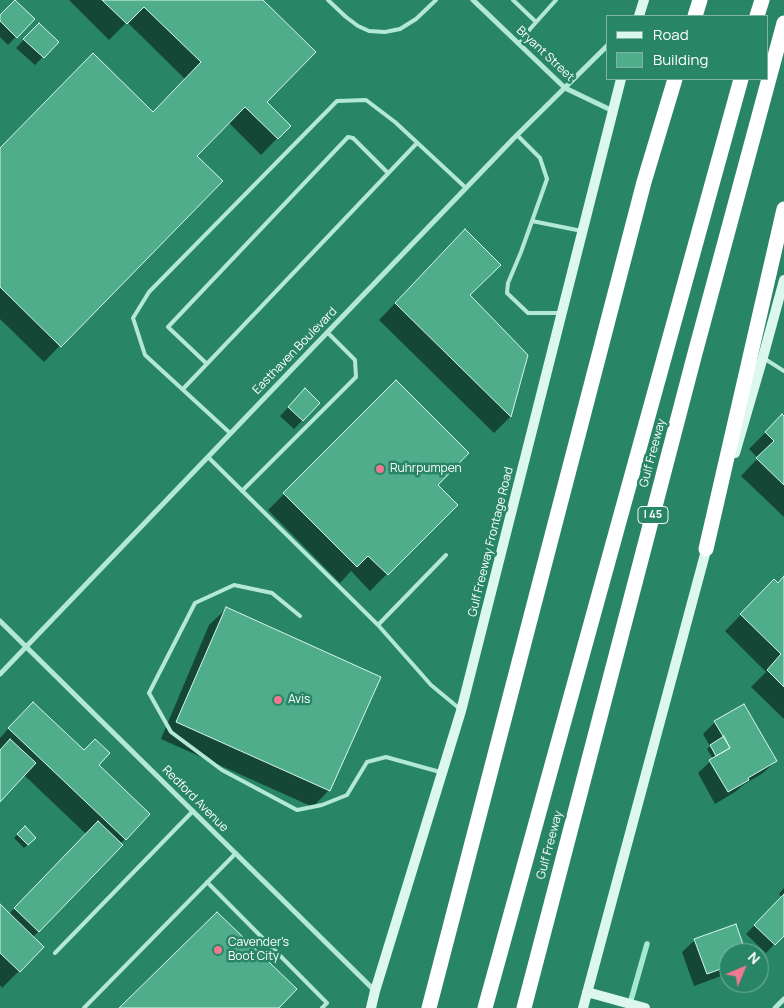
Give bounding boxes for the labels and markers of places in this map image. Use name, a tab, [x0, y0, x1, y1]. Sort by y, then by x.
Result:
place label: Ruhrpumpen	[390, 462, 462, 476]
marker: Ruhrpumpen	[374, 463, 386, 475]
place label: Avis	[288, 693, 310, 707]
marker: Avis	[272, 694, 284, 706]
place label: Cavender's Boot City	[228, 936, 289, 964]
marker: Cavender's Boot City	[212, 944, 224, 956]

